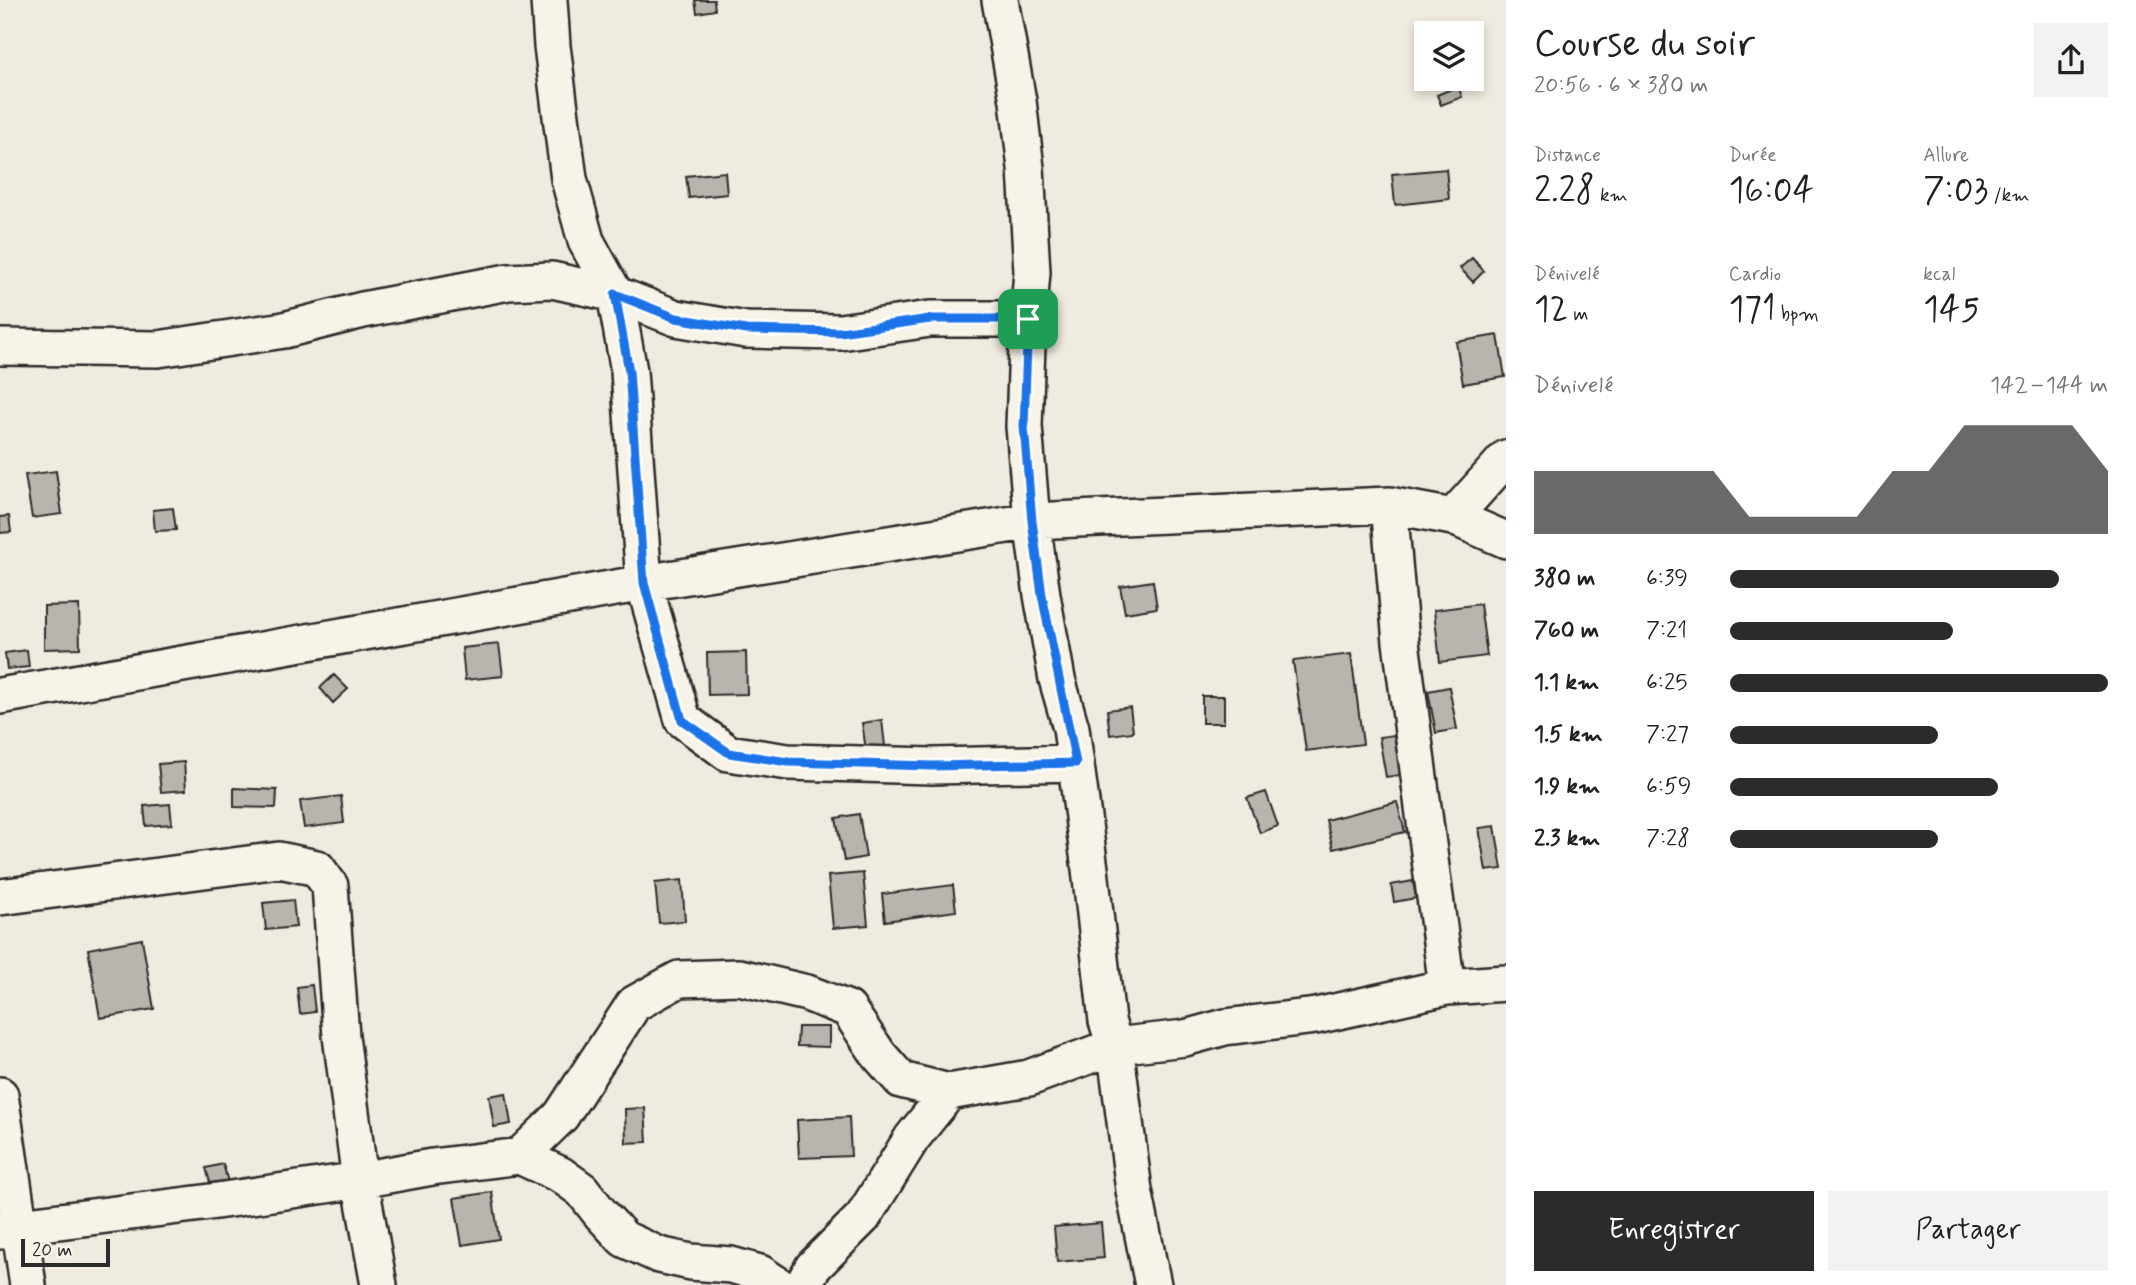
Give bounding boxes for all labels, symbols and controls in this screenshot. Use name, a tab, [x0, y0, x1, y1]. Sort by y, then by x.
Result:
text: Course du soir	[1534, 20, 1755, 69]
map controls	[1414, 21, 1484, 91]
button: layers	[1414, 21, 1484, 91]
button: share	[2034, 23, 2108, 97]
text: 20:56 · 6 × 380 m	[1534, 71, 1708, 101]
text: Distance	[1534, 143, 1601, 168]
text: Durée	[1729, 143, 1777, 168]
text: Allure	[1923, 143, 1969, 168]
text: 2.28	[1534, 168, 1595, 214]
text: 16:04	[1729, 168, 1814, 214]
text: 7:03	[1923, 168, 1988, 214]
text: km	[1595, 183, 1628, 208]
text: /km	[1988, 183, 2029, 208]
text: Dénivelé	[1534, 262, 1600, 287]
text: Cardio	[1729, 262, 1781, 287]
text: kcal	[1923, 262, 1955, 287]
text: 12	[1534, 287, 1568, 333]
text: 171	[1729, 287, 1776, 333]
text: 145	[1923, 287, 1980, 333]
pin	[998, 289, 1058, 349]
icon: arrive	[1009, 300, 1047, 338]
text: m	[1568, 302, 1588, 327]
text: bpm	[1776, 302, 1819, 327]
text: Dénivelé	[1534, 371, 1613, 401]
text: 142–144 m	[1990, 371, 2108, 401]
text: 380 m	[1534, 564, 1595, 594]
text: 6:39	[1646, 564, 1688, 594]
text: 760 m	[1534, 616, 1599, 646]
text: 7:21	[1646, 616, 1687, 646]
text: 1.1 km	[1534, 668, 1599, 698]
text: 6:25	[1646, 668, 1687, 698]
text: 1.5 km	[1534, 720, 1603, 750]
text: 7:27	[1646, 720, 1689, 750]
text: 1.9 km	[1534, 772, 1600, 802]
text: 6:59	[1646, 772, 1691, 802]
text: 2.3 km	[1534, 824, 1600, 854]
text: 7:28	[1646, 824, 1690, 854]
button: Enregistrer	[1534, 1191, 1814, 1271]
button: Partager	[1828, 1191, 2108, 1271]
scale bar	[21, 1236, 110, 1268]
text: 20 m	[32, 1238, 72, 1263]

